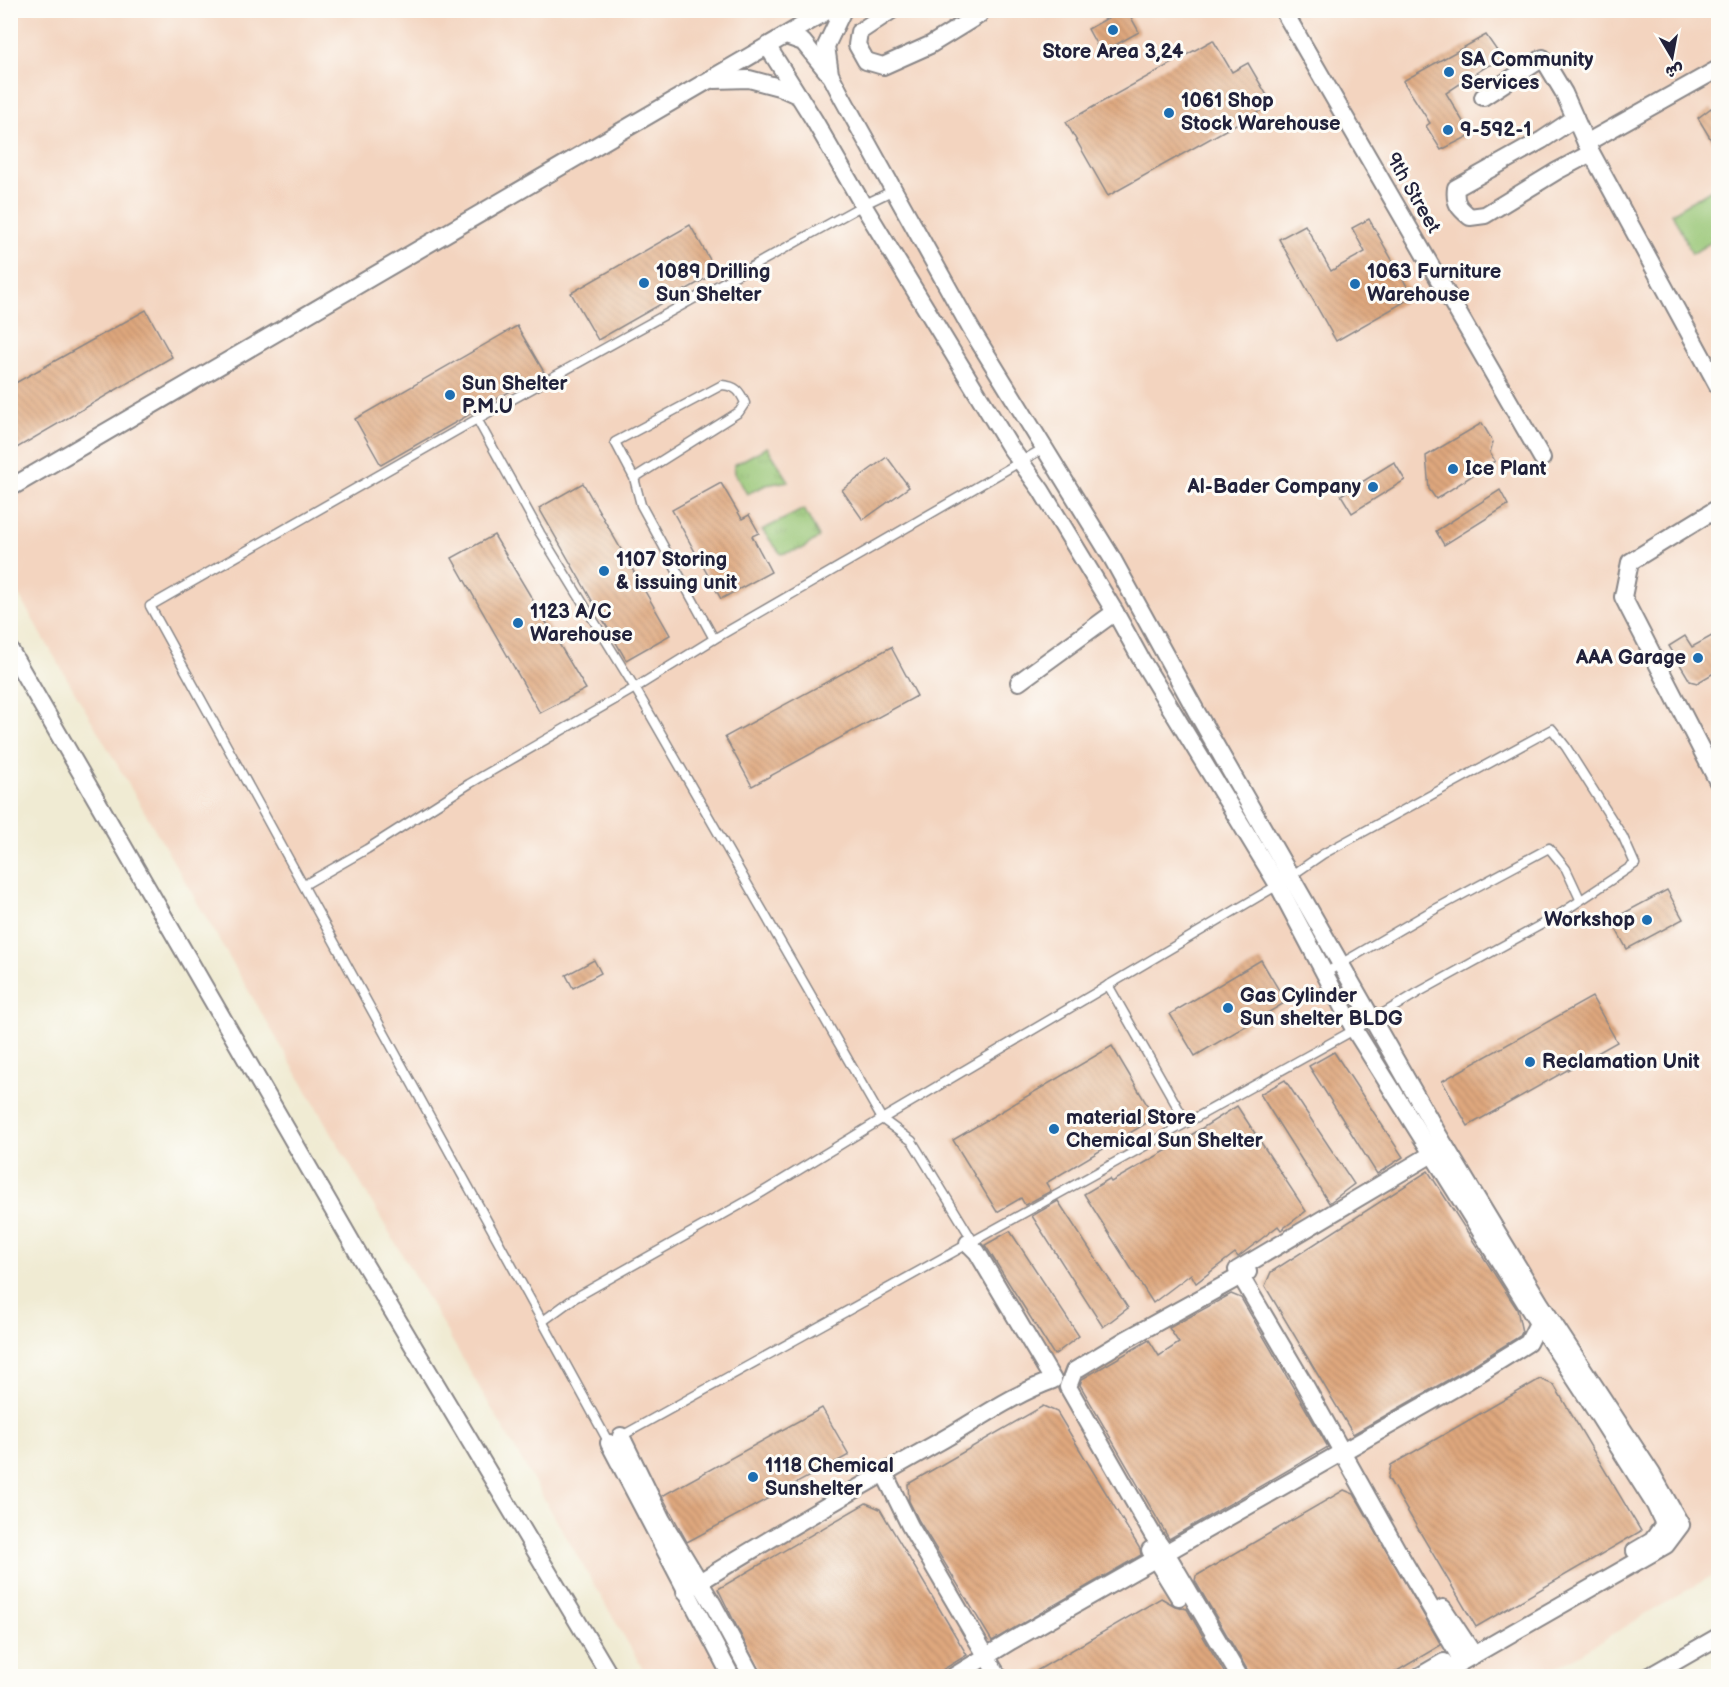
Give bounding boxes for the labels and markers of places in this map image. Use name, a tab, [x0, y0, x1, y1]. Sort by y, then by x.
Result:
marker: Store Area 3,24	[1106, 23, 1120, 37]
place label: Store Area 3,24	[1042, 40, 1184, 64]
place label: SA Community Services	[1461, 48, 1594, 95]
marker: SA Community Services	[1442, 65, 1456, 79]
place label: 1061 Shop Stock Warehouse	[1181, 89, 1341, 136]
marker: 1061 Shop Stock Warehouse	[1162, 106, 1176, 120]
place label: 9-592-1	[1460, 118, 1532, 142]
marker: 9-592-1	[1441, 123, 1455, 137]
place label: 1089 Drilling Sun Shelter	[656, 260, 770, 307]
place label: 1063 Furniture Warehouse	[1367, 260, 1501, 307]
marker: 1089 Drilling Sun Shelter	[637, 276, 651, 290]
marker: 1063 Furniture Warehouse	[1348, 277, 1362, 291]
place label: Sun Shelter P.M.U	[462, 372, 568, 419]
marker: Sun Shelter P.M.U	[443, 388, 457, 402]
place label: Ice Plant	[1465, 457, 1547, 481]
marker: Ice Plant	[1446, 462, 1460, 476]
place label: Al-Bader Company	[1187, 475, 1362, 499]
marker: Al-Bader Company	[1366, 480, 1380, 494]
place label: 1107 Storing & issuing unit	[616, 548, 738, 595]
marker: 1107 Storing & issuing unit	[597, 564, 611, 578]
place label: 1123 A/C Warehouse	[530, 600, 633, 647]
marker: 1123 A/C Warehouse	[511, 616, 525, 630]
place label: AAA Garage	[1575, 646, 1686, 670]
marker: AAA Garage	[1691, 651, 1705, 665]
place label: Workshop	[1544, 908, 1635, 932]
marker: Workshop	[1640, 913, 1654, 927]
place label: Gas Cylinder Sun shelter BLDG	[1240, 984, 1403, 1031]
marker: Gas Cylinder Sun shelter BLDG	[1221, 1001, 1235, 1015]
place label: Reclamation Unit	[1542, 1050, 1700, 1074]
marker: Reclamation Unit	[1523, 1055, 1537, 1069]
place label: material Store Chemical Sun Shelter	[1066, 1106, 1264, 1153]
marker: material Store Chemical Sun Shelter	[1047, 1122, 1061, 1136]
place label: 1118 Chemical Sunshelter	[765, 1454, 894, 1501]
marker: 1118 Chemical Sunshelter	[746, 1470, 760, 1484]

